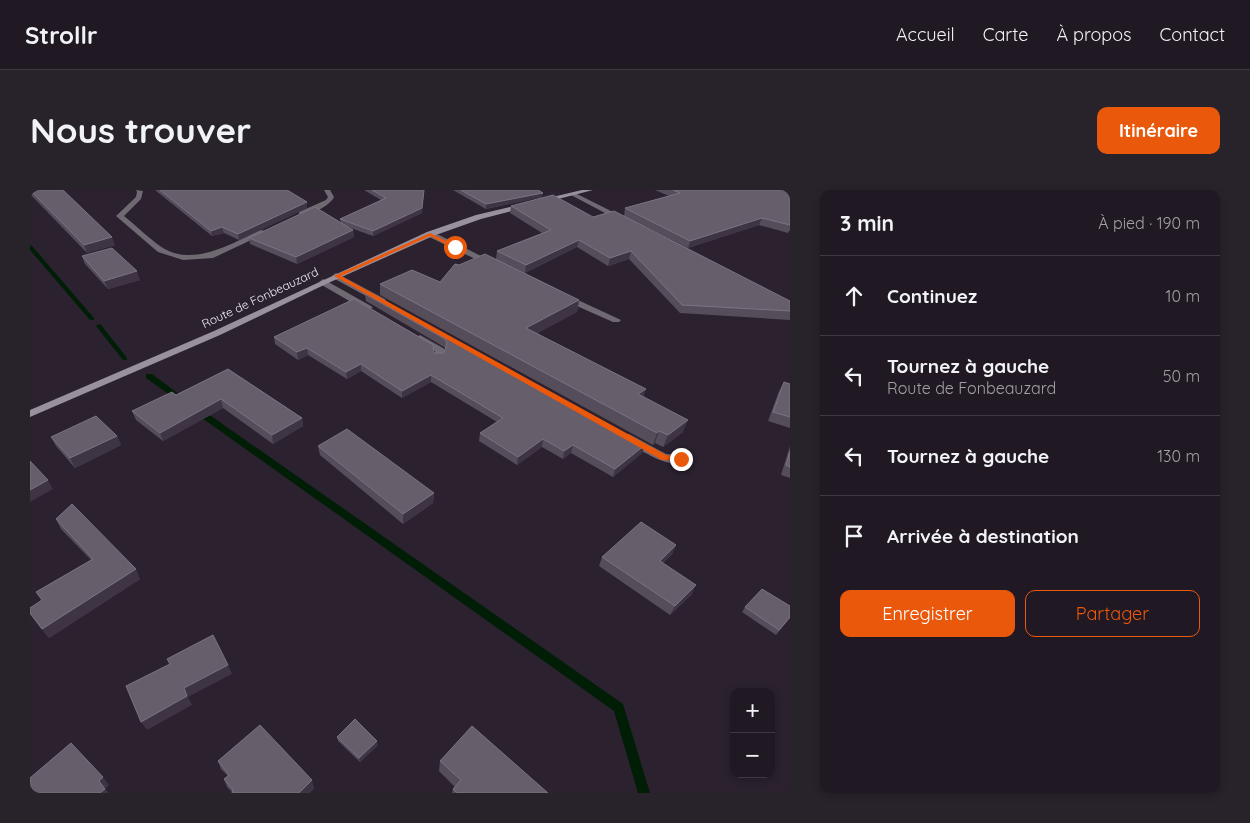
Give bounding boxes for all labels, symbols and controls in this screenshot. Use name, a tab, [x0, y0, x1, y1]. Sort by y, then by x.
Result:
text: Strollr	[25, 20, 97, 50]
text: Accueil	[896, 23, 955, 46]
text: Carte	[983, 23, 1028, 46]
text: À propos	[1056, 23, 1132, 46]
text: Contact	[1160, 23, 1225, 46]
button: Itinéraire	[1097, 107, 1220, 154]
text: Nous trouver	[30, 108, 251, 152]
text: 3 min	[840, 210, 894, 236]
text: À pied · 190 m	[1098, 213, 1200, 233]
route start	[444, 236, 467, 259]
street label: Route de Fonbeauzard	[199, 264, 321, 331]
icon: ahead	[840, 282, 868, 310]
text: Continuez	[887, 284, 977, 308]
text: 10 m	[1166, 286, 1200, 306]
text: Tournez à gauche	[887, 354, 1049, 378]
icon: left	[840, 362, 868, 390]
text: 50 m	[1163, 366, 1200, 386]
text: Route de Fonbeauzard	[887, 378, 1056, 398]
icon: left	[840, 442, 868, 470]
text: Tournez à gauche	[887, 444, 1049, 468]
text: 130 m	[1157, 446, 1200, 466]
route end	[670, 448, 693, 471]
icon: arrive	[840, 522, 868, 550]
text: Arrivée à destination	[887, 524, 1079, 548]
button: Enregistrer	[840, 590, 1015, 637]
button: Partager	[1025, 590, 1200, 637]
map controls	[730, 688, 775, 778]
button: +	[730, 688, 775, 733]
button: −	[730, 733, 775, 778]

